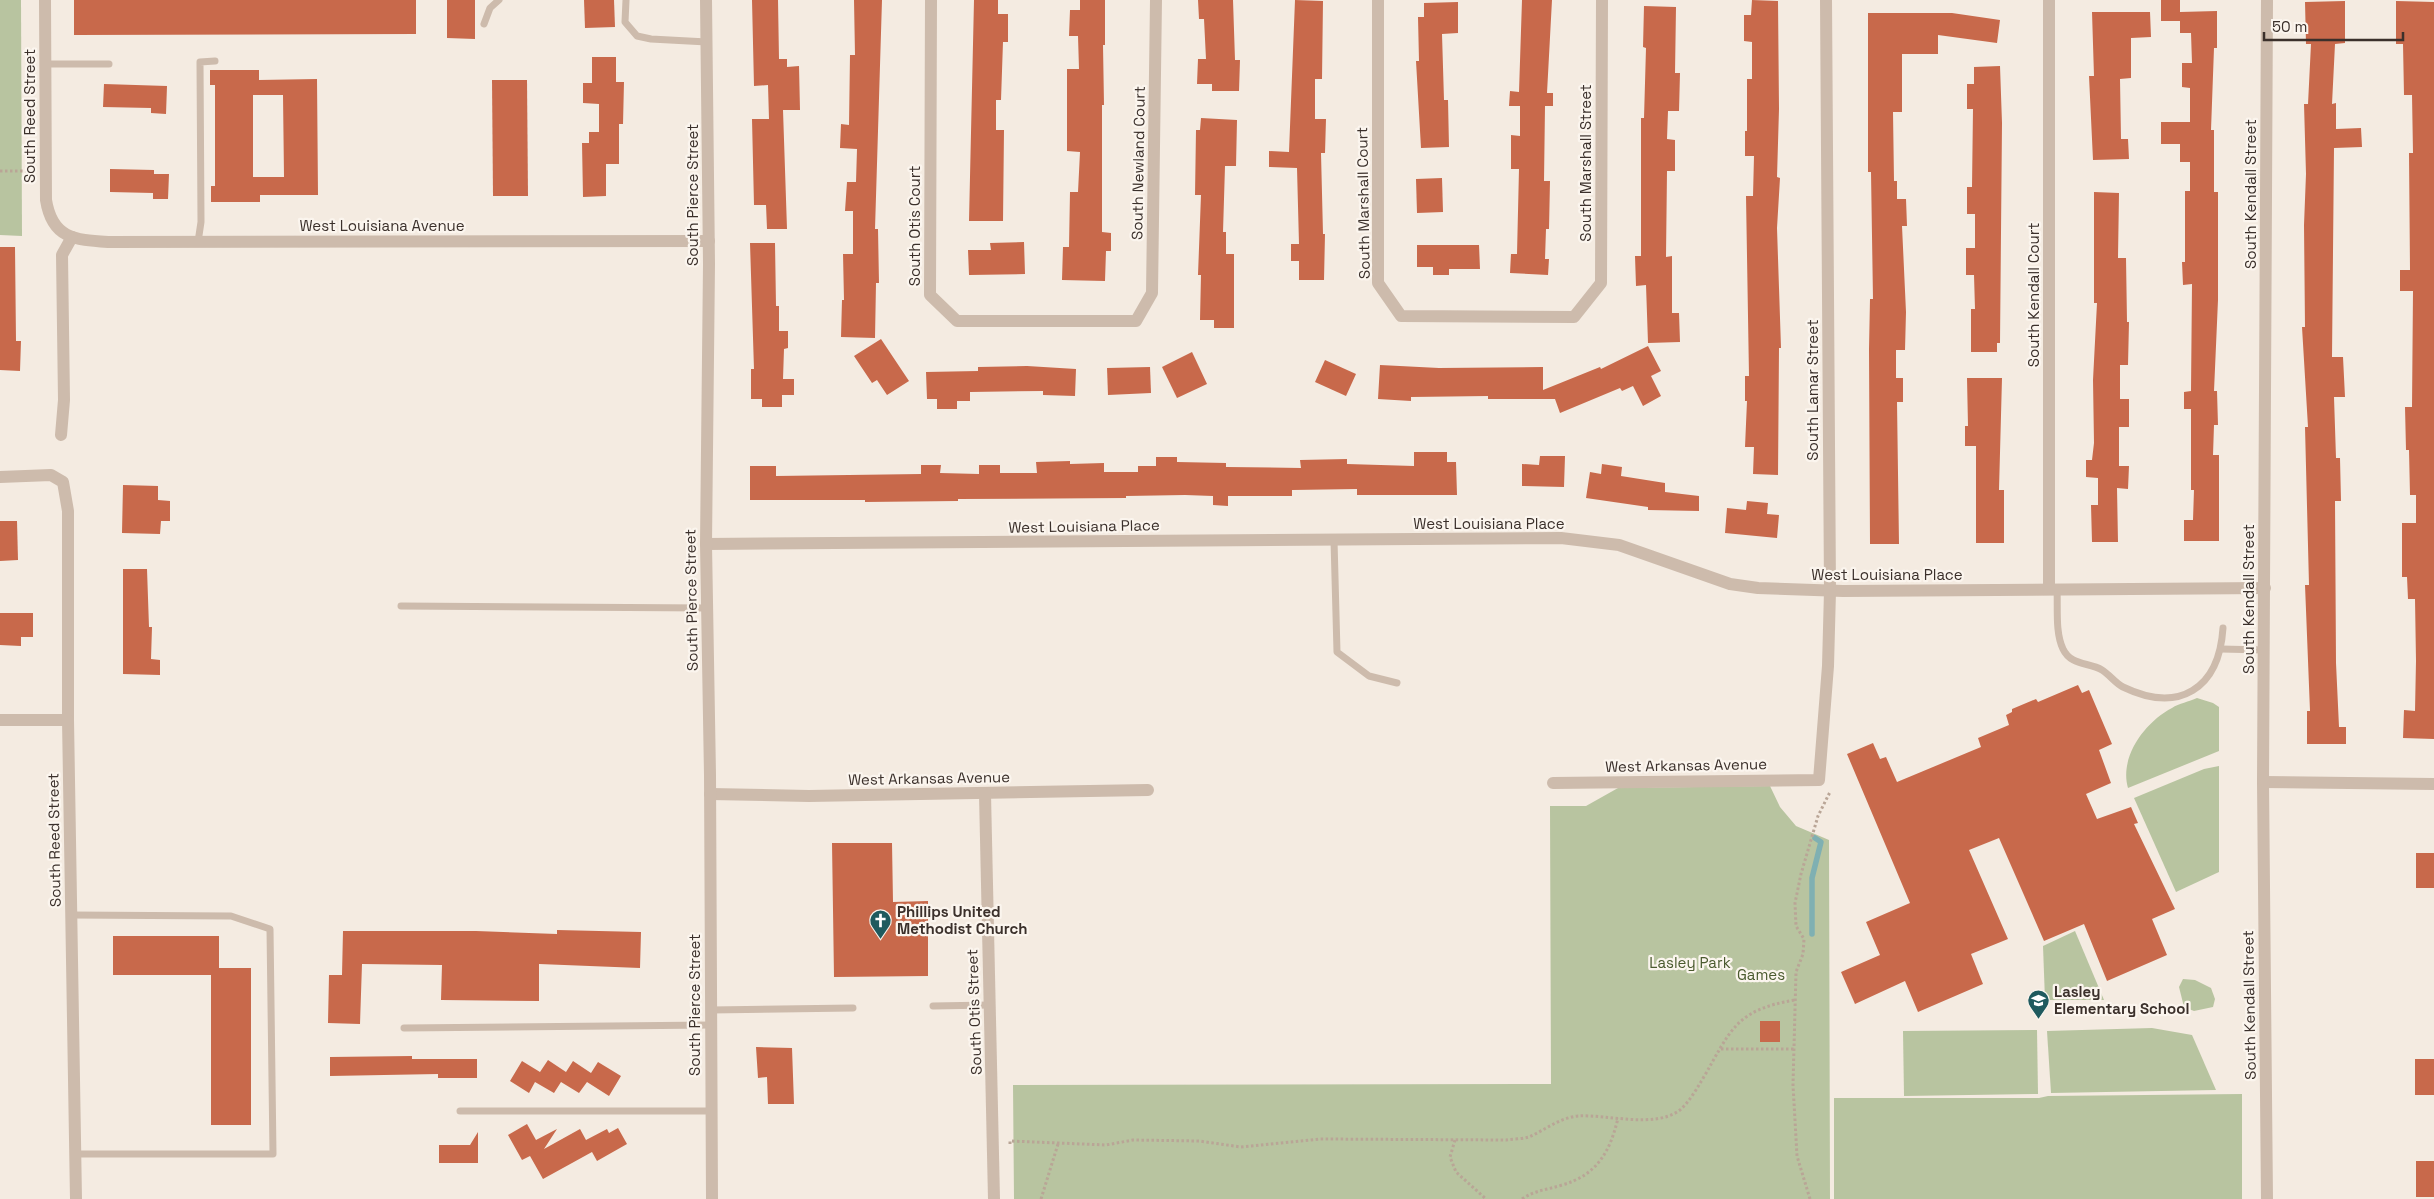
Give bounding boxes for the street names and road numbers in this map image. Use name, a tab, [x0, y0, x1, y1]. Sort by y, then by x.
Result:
street label: South Reed Street	[20, 49, 39, 183]
street label: South Marshall Street	[1576, 84, 1595, 242]
street label: South Newland Court	[1127, 86, 1149, 240]
street label: South Kendall Street	[2241, 119, 2260, 269]
street label: South Pierce Street	[683, 124, 702, 266]
street label: South Marshall Court	[1352, 127, 1374, 279]
street label: South Otis Court	[905, 166, 924, 286]
street label: West Louisiana Avenue	[299, 216, 465, 235]
street label: South Kendall Court	[2024, 223, 2043, 367]
street label: South Lamar Street	[1803, 319, 1822, 461]
street label: West Louisiana Place	[1413, 514, 1565, 533]
street label: West Louisiana Place	[1008, 515, 1160, 537]
street label: South Kendall Street	[2239, 524, 2258, 674]
street label: South Pierce Street	[680, 529, 702, 671]
street label: West Louisiana Place	[1811, 565, 1963, 584]
street label: West Arkansas Avenue	[1605, 754, 1767, 776]
street label: West Arkansas Avenue	[848, 767, 1010, 789]
street label: South Reed Street	[43, 773, 65, 907]
street label: South Kendall Street	[2238, 930, 2260, 1080]
street label: South Pierce Street	[685, 934, 704, 1076]
street label: South Otis Street	[962, 949, 986, 1075]

